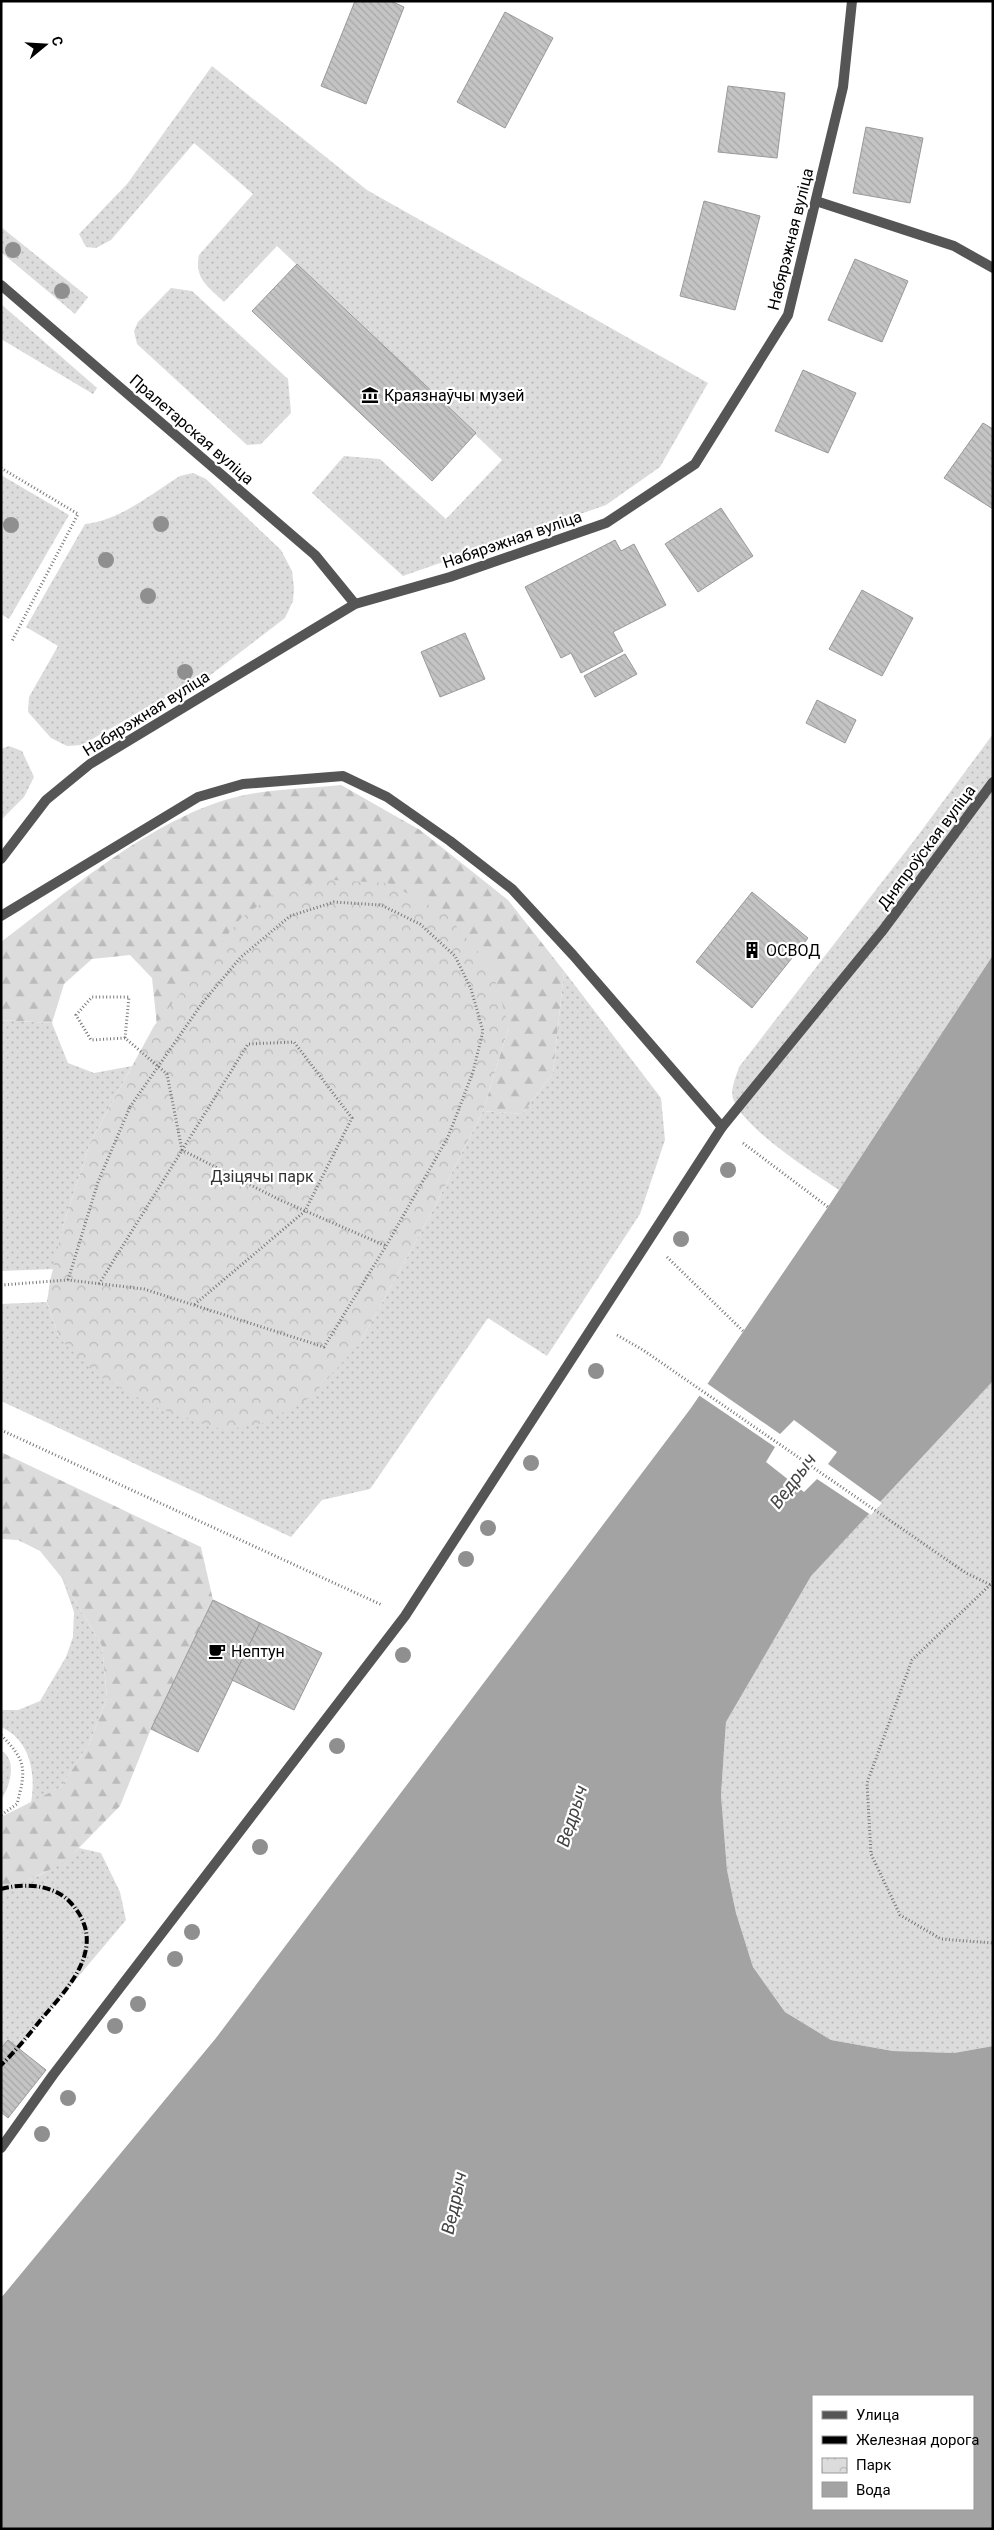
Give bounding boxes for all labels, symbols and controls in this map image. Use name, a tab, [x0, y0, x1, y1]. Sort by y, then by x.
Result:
north arrow	[20, 20, 70, 70]
text: С	[48, 34, 66, 48]
street label: Набярэжная вуліца	[764, 166, 817, 312]
street label: Пралетарская вуліца	[126, 370, 258, 488]
museum icon: Краязнаўчы музей	[360, 385, 380, 405]
place label: Краязнаўчы музей	[384, 386, 524, 405]
street label: Набярэжная вуліца	[440, 507, 584, 572]
street label: Набярэжная вуліца	[79, 667, 213, 760]
street label: Дняпроўская вуліца	[873, 781, 979, 913]
building icon: ОСВОД	[742, 940, 762, 960]
place label: ОСВОД	[766, 941, 820, 960]
park label: Дзіцячы парк	[210, 1167, 314, 1186]
water label: Ведрыч	[765, 1449, 820, 1512]
cafe icon: Нептун	[207, 1641, 227, 1661]
place label: Нептун	[231, 1642, 285, 1661]
water label: Ведрыч	[552, 1782, 591, 1849]
water label: Ведрыч	[437, 2170, 470, 2236]
legend	[812, 2395, 974, 2510]
text: Улица	[856, 2406, 899, 2424]
text: Железная дорога	[856, 2431, 979, 2449]
text: Парк	[856, 2456, 891, 2474]
text: Вода	[856, 2481, 891, 2499]

